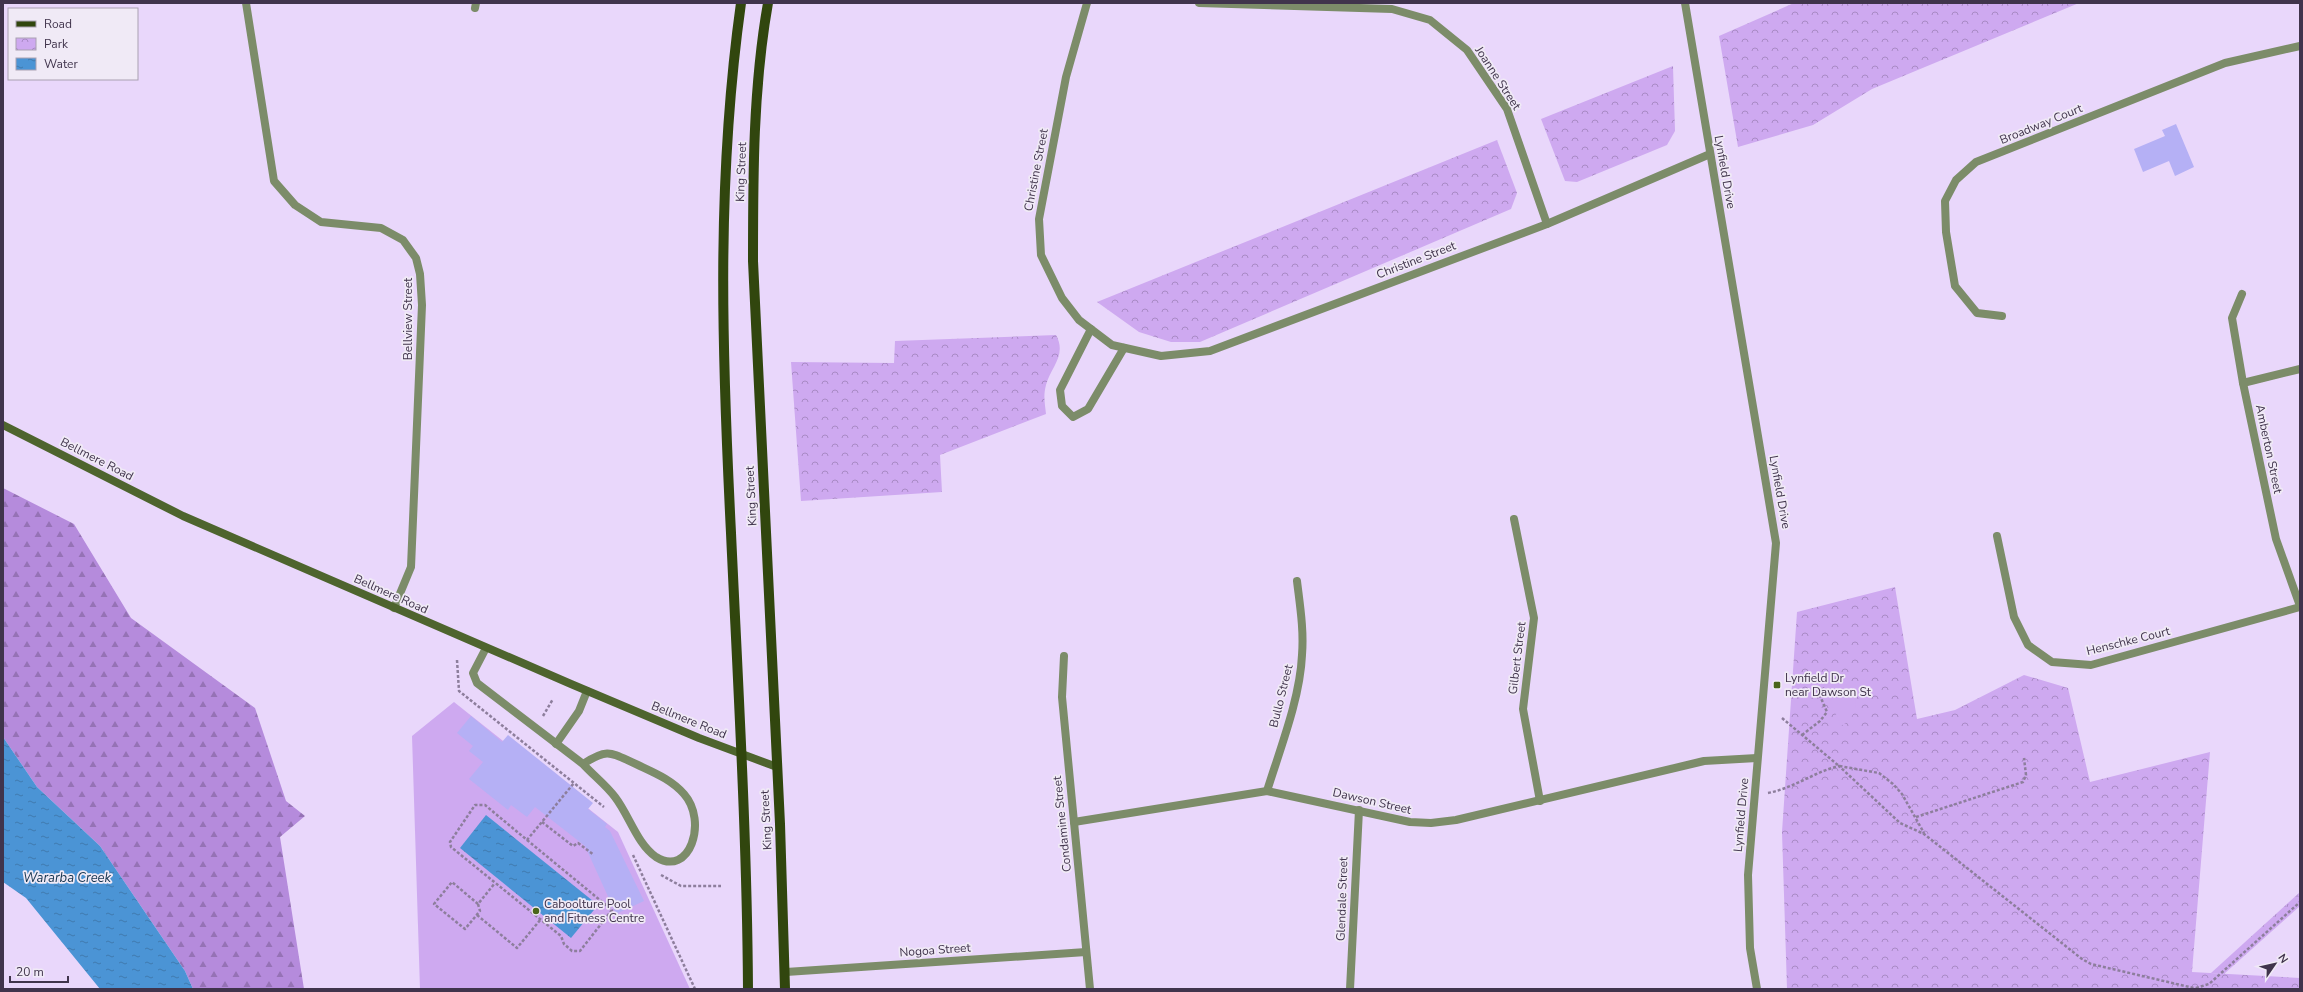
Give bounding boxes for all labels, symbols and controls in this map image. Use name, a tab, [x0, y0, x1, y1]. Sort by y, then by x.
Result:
legend	[8, 8, 138, 80]
text: Road	[44, 16, 72, 32]
text: Park	[44, 36, 69, 52]
street label: Joanne Street	[1471, 42, 1525, 114]
text: Water	[44, 56, 78, 72]
street label: Broadway Court	[1997, 100, 2085, 148]
street label: Christine Street	[1020, 127, 1052, 213]
street label: Lynfield Drive	[1711, 134, 1739, 210]
street label: King Street	[732, 141, 750, 202]
street label: Christine Street	[1374, 237, 1459, 282]
street label: Bellview Street	[400, 277, 416, 360]
street label: Amberton Street	[2252, 403, 2286, 496]
street label: Bellmere Road	[58, 434, 136, 484]
street label: Lynfield Drive	[1766, 454, 1794, 530]
street label: King Street	[741, 465, 761, 526]
street label: Bellmere Road	[351, 570, 431, 618]
street label: Gilbert Street	[1505, 620, 1529, 695]
street label: Henschke Court	[2085, 623, 2172, 659]
street label: Bullo Street	[1265, 662, 1297, 729]
place label: Lynfield Dr near Dawson St	[1785, 670, 1872, 700]
marker: Lynfield Dr near Dawson St	[1772, 680, 1782, 690]
street label: Bellmere Road	[649, 698, 729, 742]
street label: Condamine Street	[1049, 774, 1075, 873]
street label: Lynfield Drive	[1730, 777, 1752, 853]
street label: Dawson Street	[1331, 784, 1414, 818]
street label: King Street	[756, 789, 776, 850]
street label: Glendale Street	[1333, 856, 1351, 941]
water label: Wararba Creek	[23, 869, 112, 887]
place label: Caboolture Pool and Fitness Centre	[544, 896, 644, 926]
marker: Caboolture Pool and Fitness Centre	[531, 906, 541, 916]
street label: Nogoa Street	[899, 939, 972, 960]
north arrow	[2255, 944, 2295, 984]
text: N	[2274, 951, 2291, 966]
scale bar	[10, 958, 68, 984]
text: 20 m	[16, 964, 44, 980]

